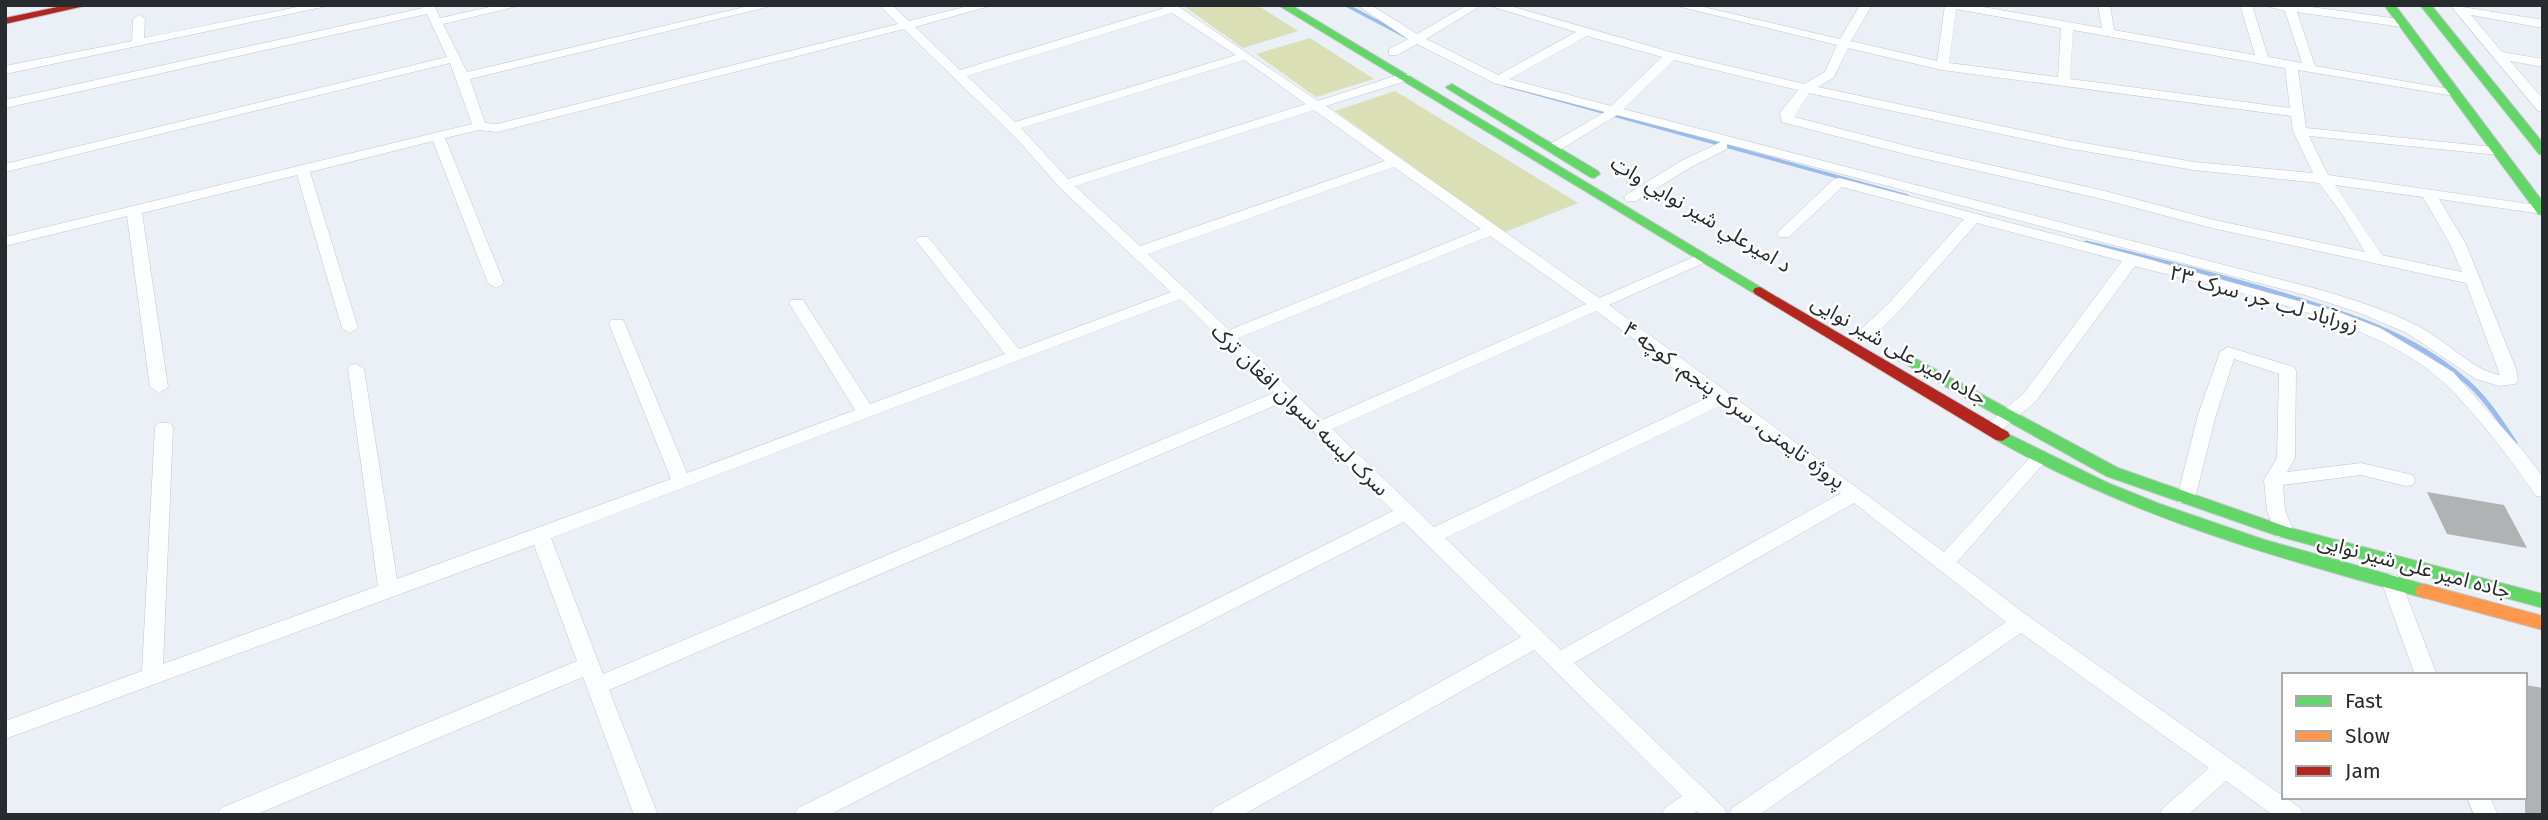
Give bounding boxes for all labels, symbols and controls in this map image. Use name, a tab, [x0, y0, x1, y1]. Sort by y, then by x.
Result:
street label: د امیرعلي شیر نوايي واټ	[1604, 150, 1796, 281]
street label: زورآباد لب جر، سرک ۲۳	[2166, 260, 2362, 338]
street label: جاده امیر علی شیر نوایی	[1806, 289, 1992, 411]
street label: پروژه تایمنی، سرک پنجم، کوچه ۴	[1617, 316, 1850, 496]
street label: سرک لیسه نسوان افغان‌ ترک	[1206, 318, 1394, 502]
street label: جاده امیر علی شیر نوایی	[2315, 528, 2513, 604]
legend	[2282, 673, 2527, 799]
text: Fast	[2345, 688, 2383, 714]
text: Slow	[2345, 723, 2390, 749]
text: Jam	[2345, 758, 2381, 784]

